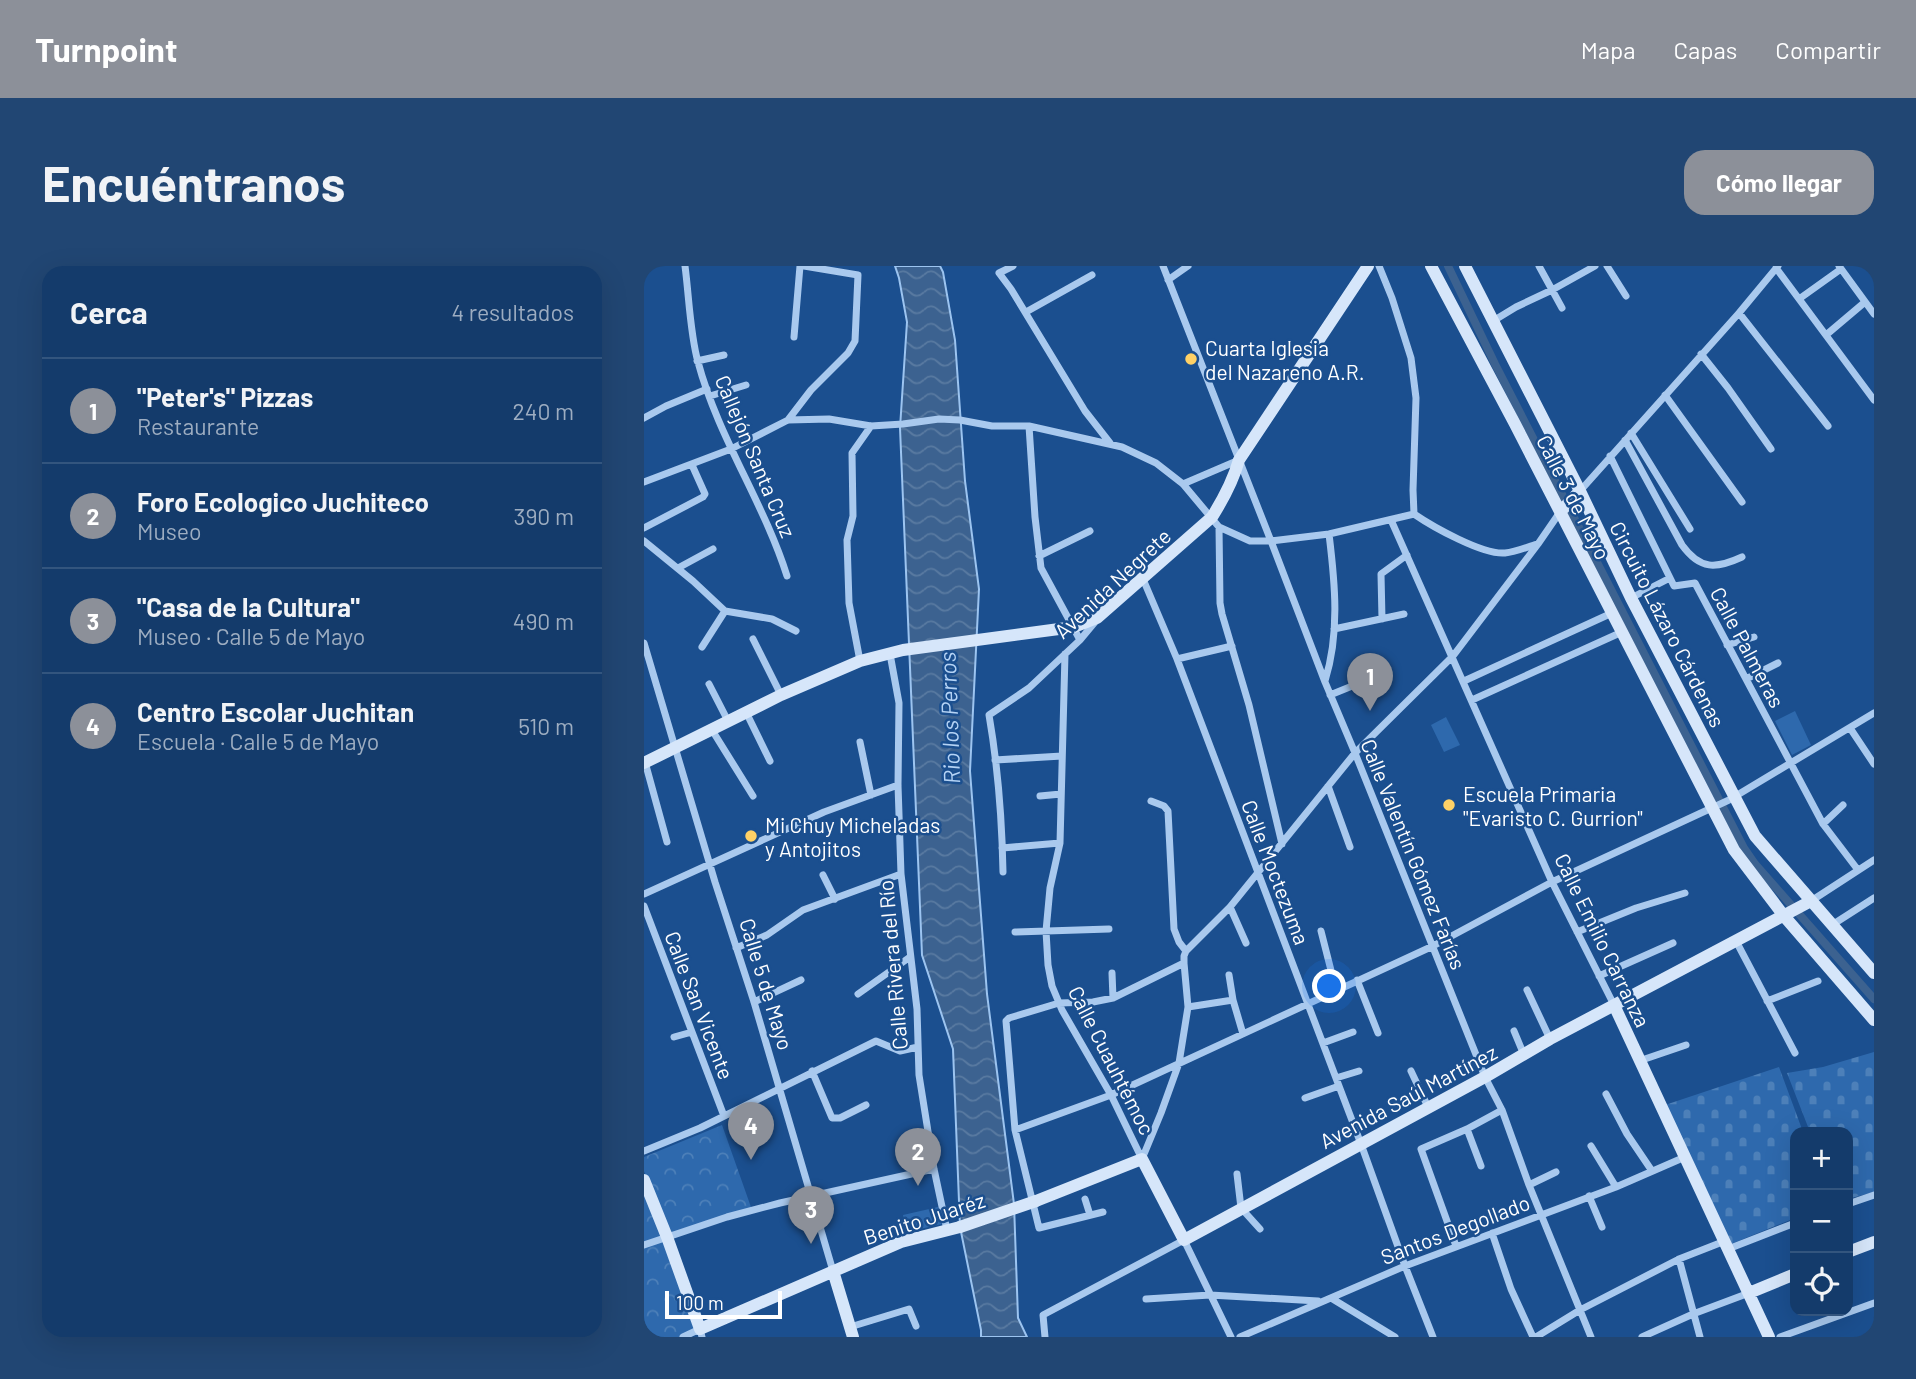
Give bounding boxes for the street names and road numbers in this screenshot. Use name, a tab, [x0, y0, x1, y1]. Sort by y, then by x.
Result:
street label: Callejón Santa Cruz	[711, 371, 801, 541]
street label: Calle 3 de Mayo	[1532, 430, 1616, 564]
street label: Circuito Lázaro Cárdenas	[1605, 517, 1731, 731]
street label: Avenida Negrete	[1049, 523, 1175, 643]
street label: Calle Palmeras	[1706, 582, 1790, 712]
street label: Calle Valentín Gómez Farías	[1356, 735, 1472, 973]
street label: Calle Moctezuma	[1237, 796, 1315, 948]
street label: Calle Emilio Carranza	[1550, 849, 1656, 1031]
street label: Calle Rivera del Río	[872, 879, 912, 1051]
street label: Calle 5 de Mayo	[735, 915, 799, 1053]
street label: Calle San Vicente	[660, 927, 740, 1083]
street label: Calle Cuauhtémoc	[1064, 981, 1160, 1139]
street label: Avenida Saúl Martínez	[1315, 1039, 1501, 1153]
street label: Benito Juaréz	[860, 1187, 988, 1249]
street label: Santos Degollado	[1377, 1189, 1533, 1269]

